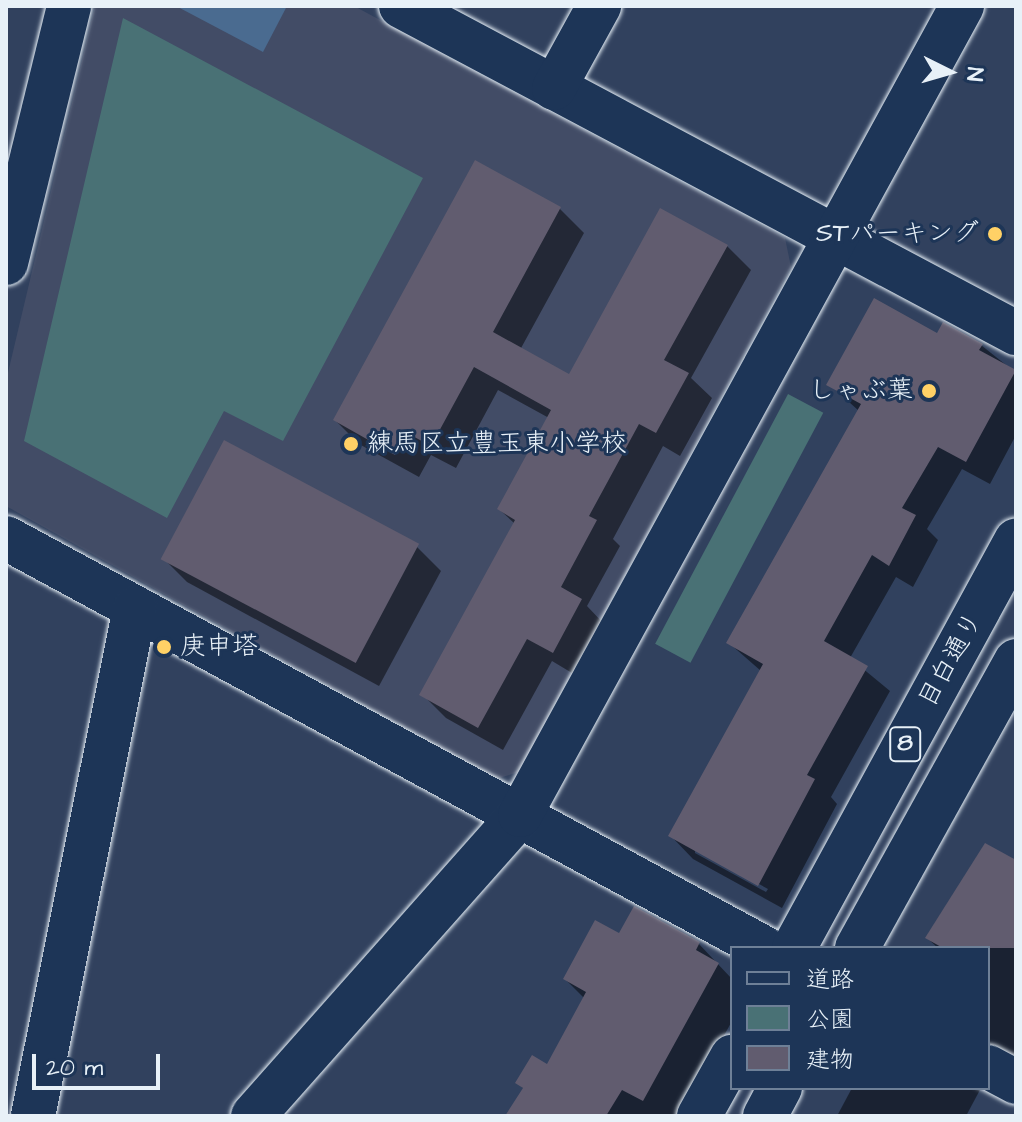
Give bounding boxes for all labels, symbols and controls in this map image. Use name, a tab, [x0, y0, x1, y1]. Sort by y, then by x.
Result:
north arrow	[910, 32, 990, 112]
text: N	[958, 66, 990, 82]
place label: STパーキング	[816, 218, 979, 250]
marker: STパーキング	[986, 225, 1004, 243]
place label: しゃぶ葉	[809, 375, 913, 407]
marker: しゃぶ葉	[920, 382, 938, 400]
place label: 練馬区立豊玉東小学校	[367, 428, 627, 460]
marker: 練馬区立豊玉東小学校	[342, 435, 360, 453]
street label: 目白通り	[912, 607, 990, 713]
place label: 庚申塔	[180, 631, 258, 663]
marker: 庚申塔	[155, 638, 173, 656]
road number: 8	[889, 724, 921, 764]
legend	[730, 946, 990, 1090]
text: 道路	[806, 963, 854, 997]
text: 公園	[806, 1003, 854, 1037]
scale bar	[36, 1038, 164, 1088]
text: 建物	[806, 1043, 854, 1077]
text: 20 m	[46, 1051, 103, 1085]

